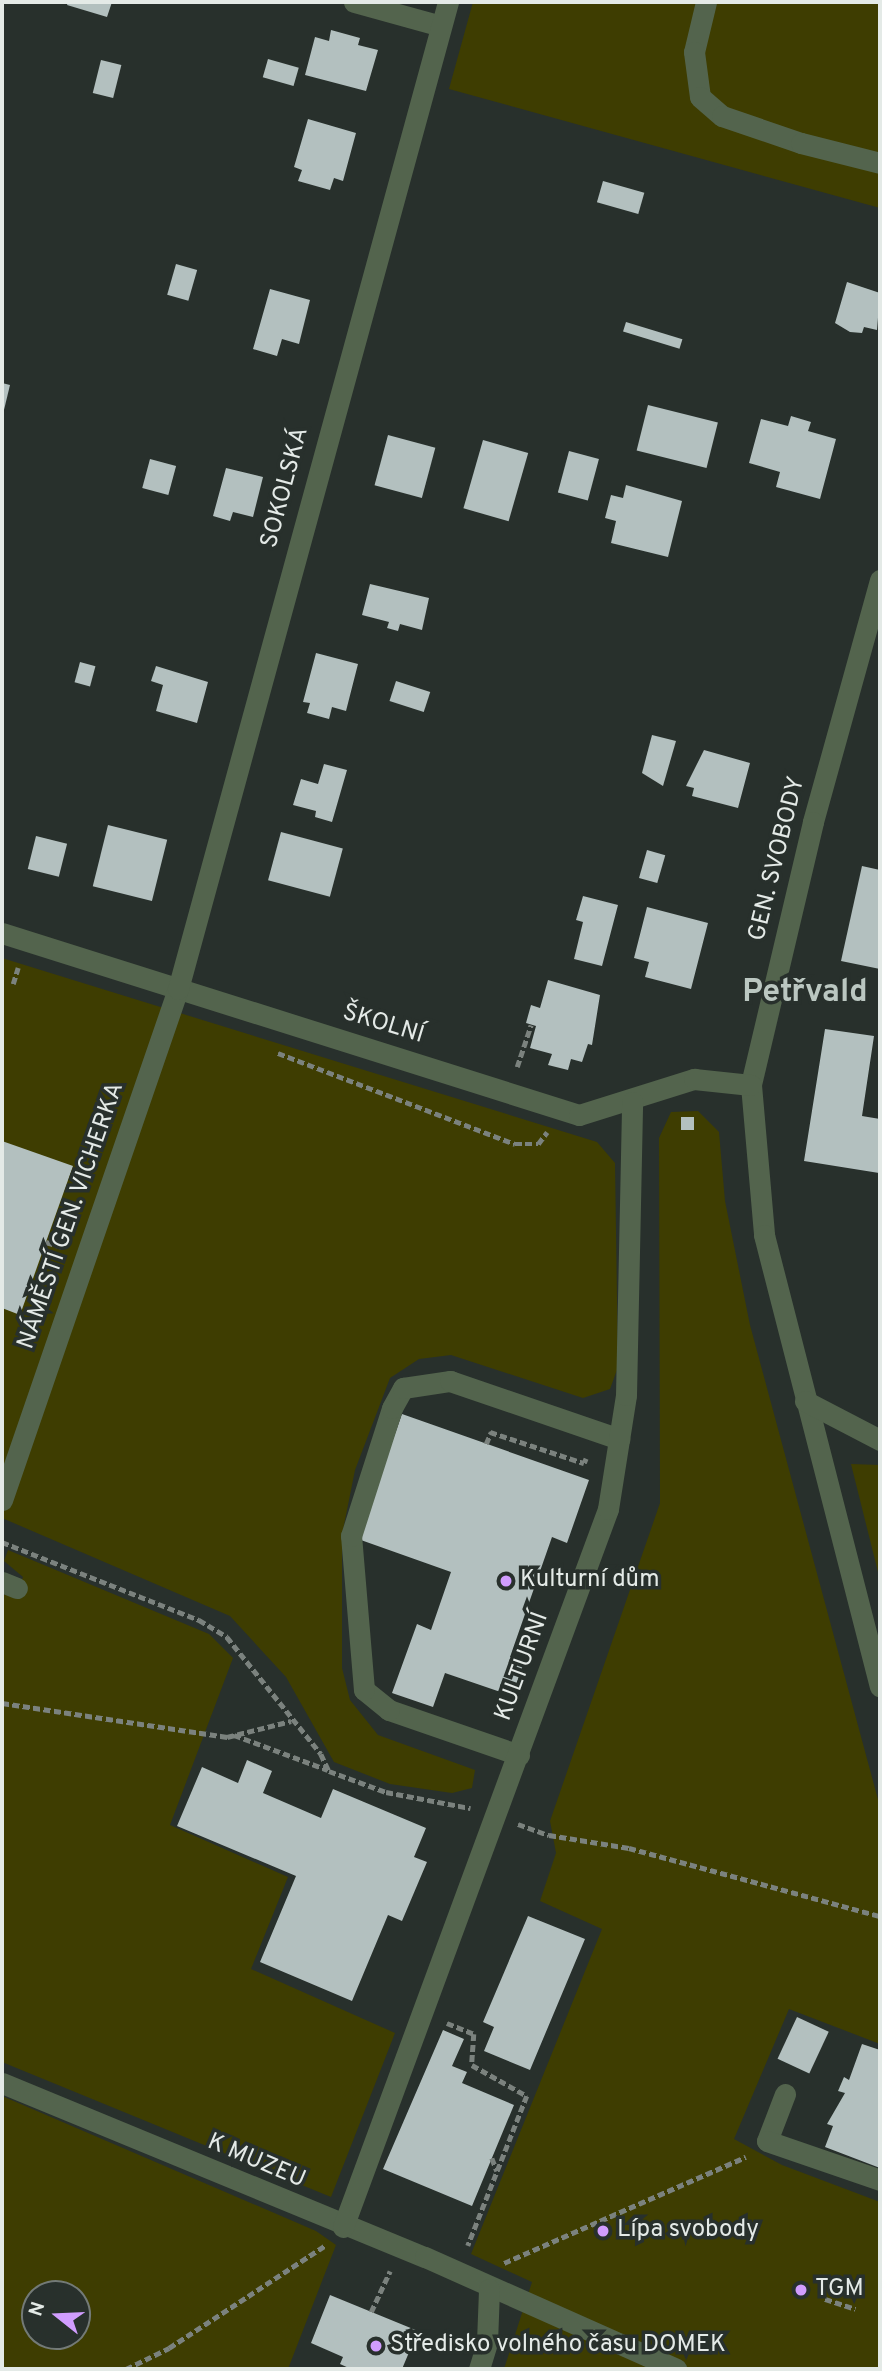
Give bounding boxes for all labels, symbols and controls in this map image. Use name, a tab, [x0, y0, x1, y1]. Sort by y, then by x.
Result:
street label: SOKOLSKÁ	[256, 425, 316, 551]
street label: GEN. SVOBODY	[744, 774, 812, 944]
district label: Petřvald	[742, 974, 868, 1012]
street label: ŠKOLNÍ	[339, 999, 427, 1051]
street label: NÁMĚSTÍ GEN. VICHERKA	[13, 1078, 131, 1354]
place label: Kulturní dům	[520, 1567, 660, 1595]
marker: Kulturní dům	[498, 1573, 514, 1589]
street label: KULTURNÍ	[490, 1609, 556, 1725]
street label: K MUZEU	[203, 2128, 309, 2196]
place label: Lípa svobody	[617, 2217, 759, 2245]
marker: Lípa svobody	[595, 2223, 611, 2239]
place label: TGM	[815, 2276, 864, 2304]
north arrow	[21, 2280, 91, 2350]
marker: TGM	[793, 2282, 809, 2298]
text: N	[24, 2299, 51, 2319]
place label: Středisko volného času DOMEK	[390, 2332, 726, 2360]
marker: Středisko volného času DOMEK	[368, 2338, 384, 2354]

